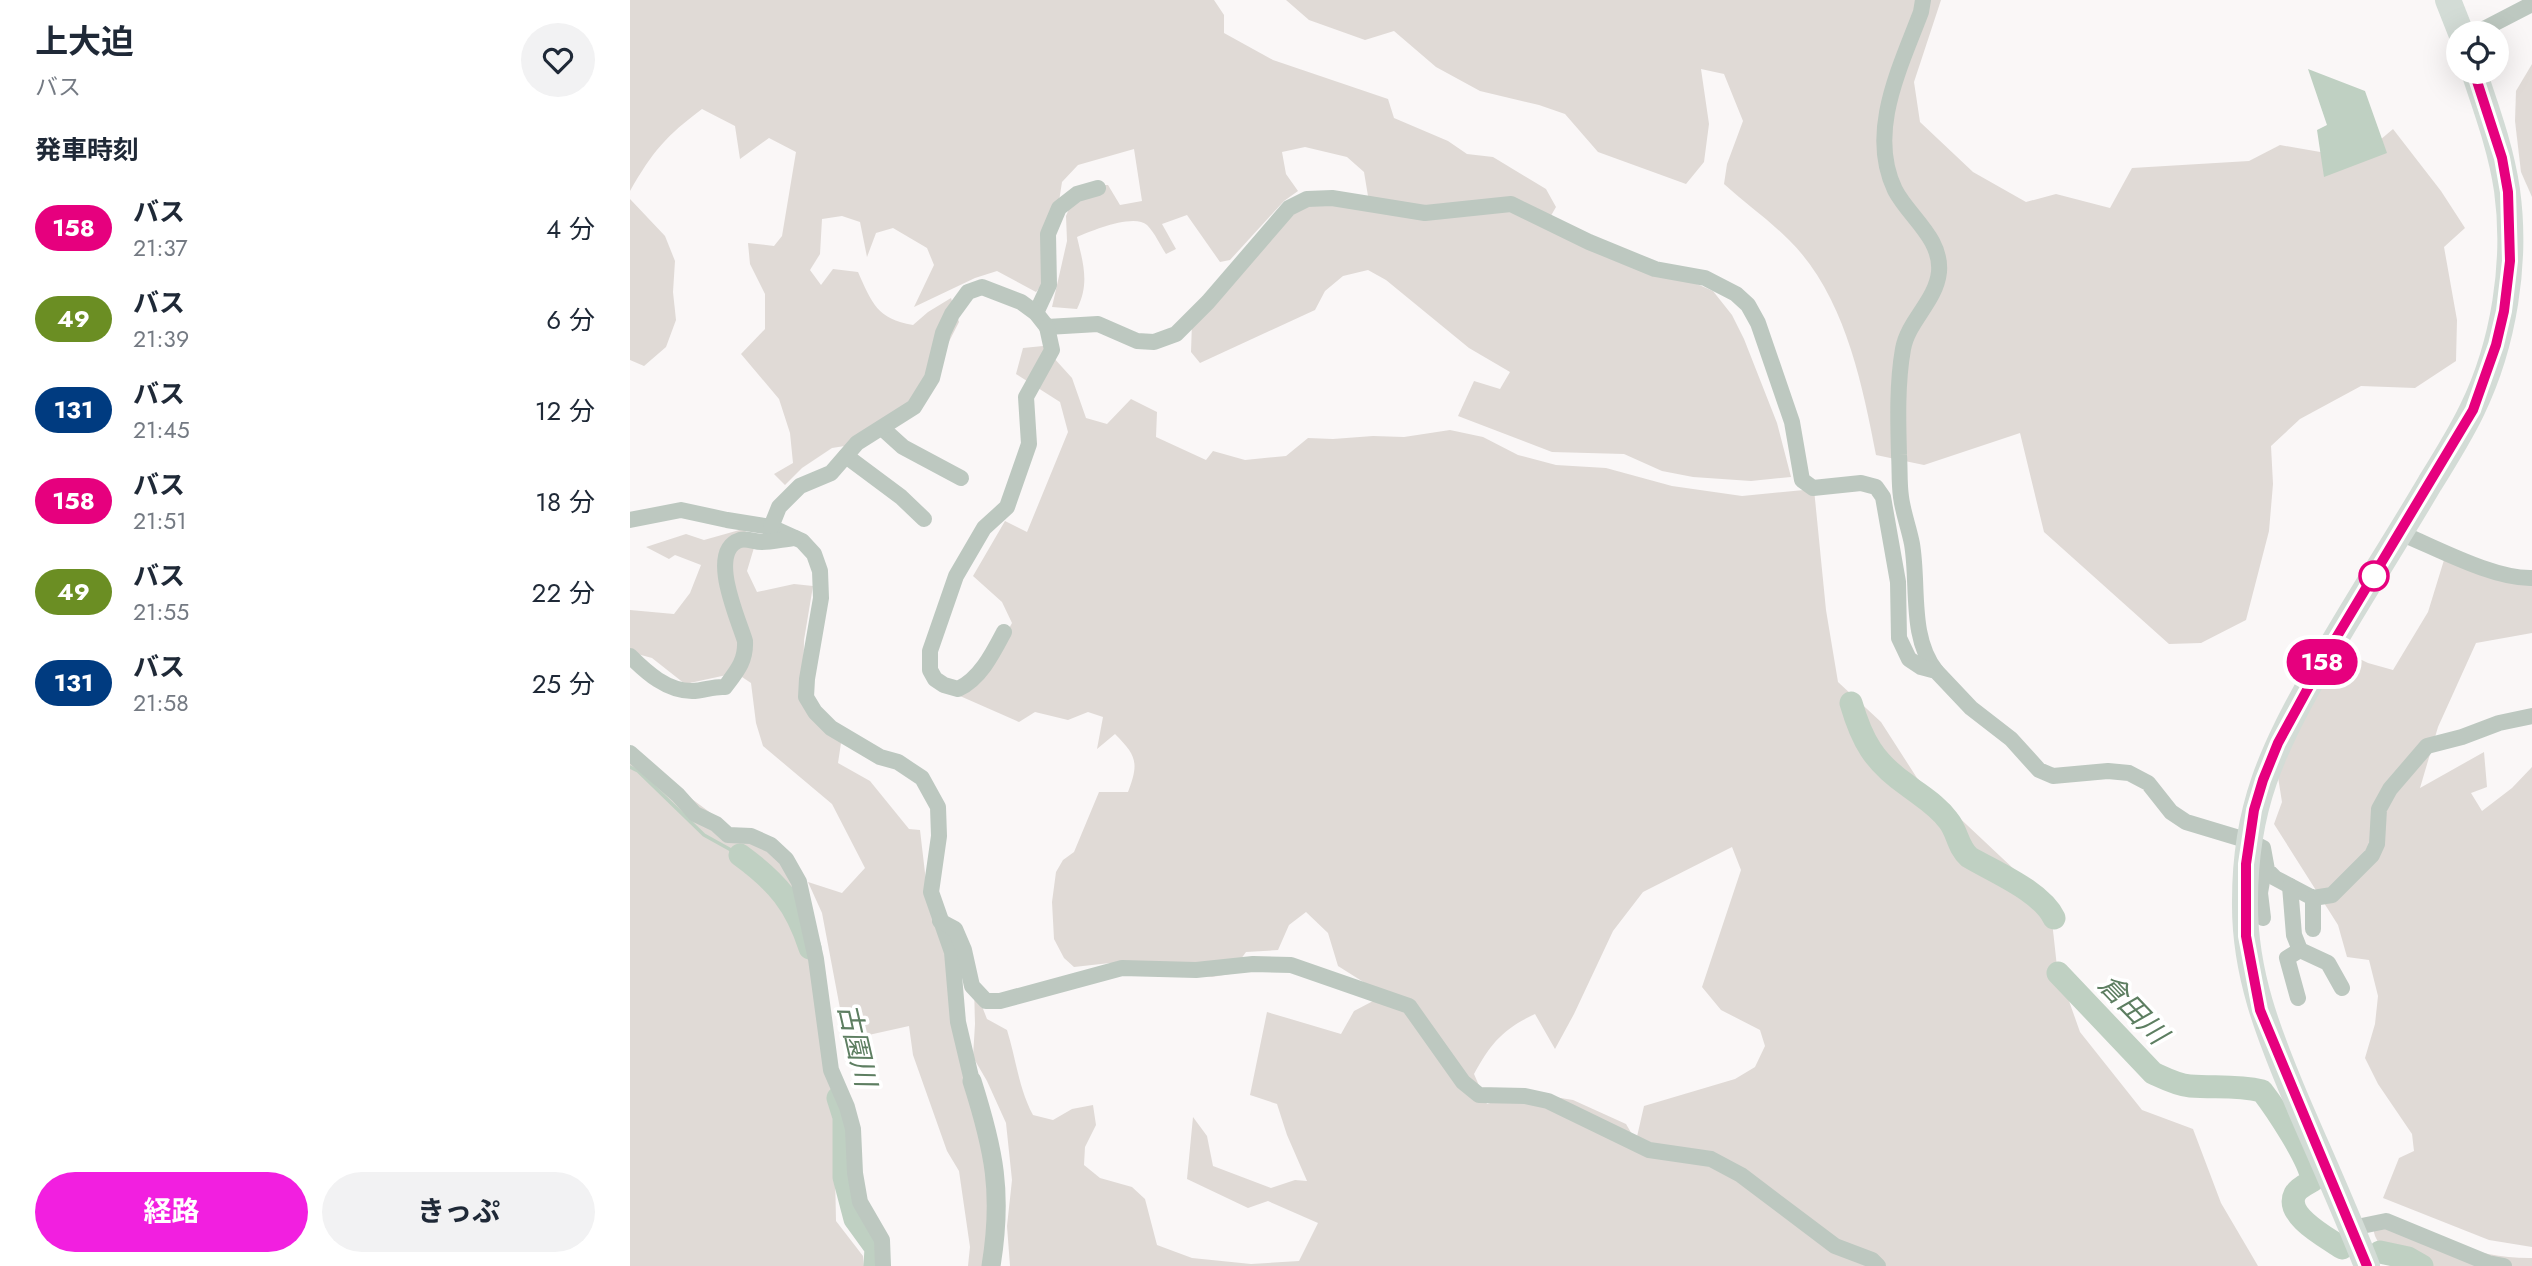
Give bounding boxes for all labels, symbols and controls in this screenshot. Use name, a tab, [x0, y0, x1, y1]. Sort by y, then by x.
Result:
text: 上大迫	[35, 18, 134, 65]
map controls	[2446, 21, 2509, 84]
button: locate	[2446, 21, 2509, 84]
button: heart	[521, 23, 595, 97]
text: バス	[35, 70, 81, 104]
text: 発車時刻	[35, 131, 139, 169]
text: バス	[133, 193, 185, 231]
text: 158	[52, 210, 95, 245]
text: 4 分	[546, 210, 595, 248]
text: 21:37	[133, 231, 188, 265]
text: バス	[133, 284, 185, 322]
text: 49	[57, 301, 90, 336]
text: 6 分	[546, 301, 595, 339]
text: 21:39	[133, 322, 189, 356]
text: バス	[133, 375, 185, 413]
text: 131	[54, 392, 93, 427]
text: 12 分	[535, 392, 595, 430]
text: 21:45	[133, 413, 190, 447]
text: バス	[133, 466, 185, 504]
text: 158	[52, 483, 95, 518]
text: 18 分	[535, 483, 595, 521]
text: 21:51	[133, 504, 187, 538]
text: バス	[133, 557, 185, 595]
unlabelled marker	[2359, 561, 2389, 591]
text: 49	[57, 574, 90, 609]
text: 22 分	[532, 574, 595, 612]
text: 21:55	[133, 595, 189, 629]
line badge: 158	[2282, 639, 2362, 685]
text: 158	[2301, 644, 2343, 679]
text: バス	[133, 648, 185, 686]
text: 131	[54, 665, 93, 700]
text: 25 分	[532, 665, 595, 703]
text: 21:58	[133, 686, 189, 720]
water label: 倉田川	[2089, 965, 2179, 1056]
water label: 古園川	[828, 999, 887, 1093]
button: 経路	[35, 1172, 308, 1252]
button: きっぷ	[322, 1172, 595, 1252]

